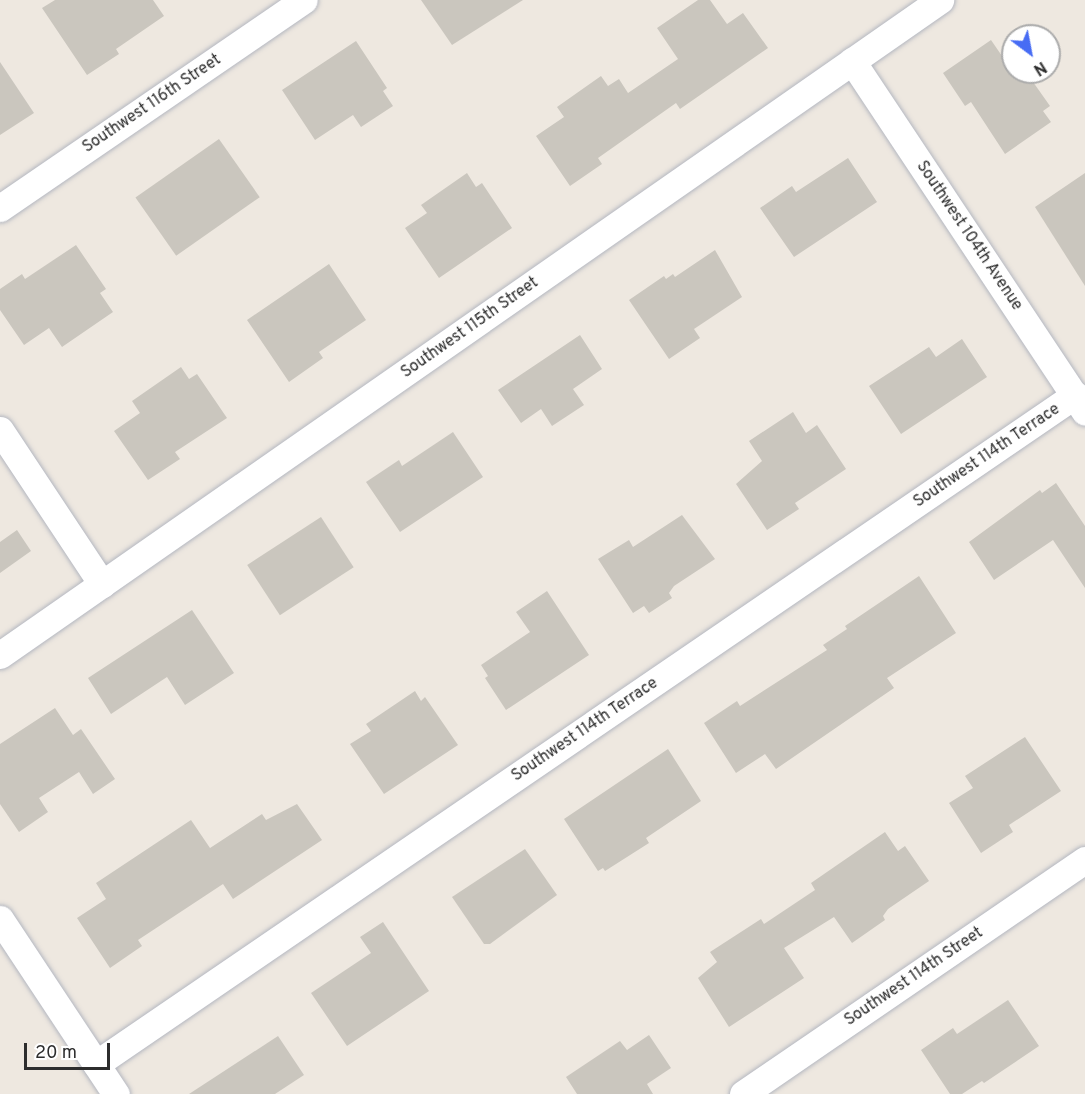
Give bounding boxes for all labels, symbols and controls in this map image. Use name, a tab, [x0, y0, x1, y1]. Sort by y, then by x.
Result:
north arrow	[1001, 24, 1061, 84]
street label: Southwest 116th Street	[79, 51, 225, 157]
text: N	[1029, 56, 1050, 79]
street label: Southwest 104th Avenue	[912, 157, 1026, 315]
street label: Southwest 115th Street	[398, 273, 542, 383]
street label: Southwest 114th Terrace	[910, 400, 1064, 512]
street label: Southwest 114th Terrace	[508, 674, 662, 786]
street label: Southwest 114th Street	[841, 924, 987, 1030]
scale bar	[27, 1031, 112, 1069]
text: 20 m	[35, 1042, 77, 1065]

